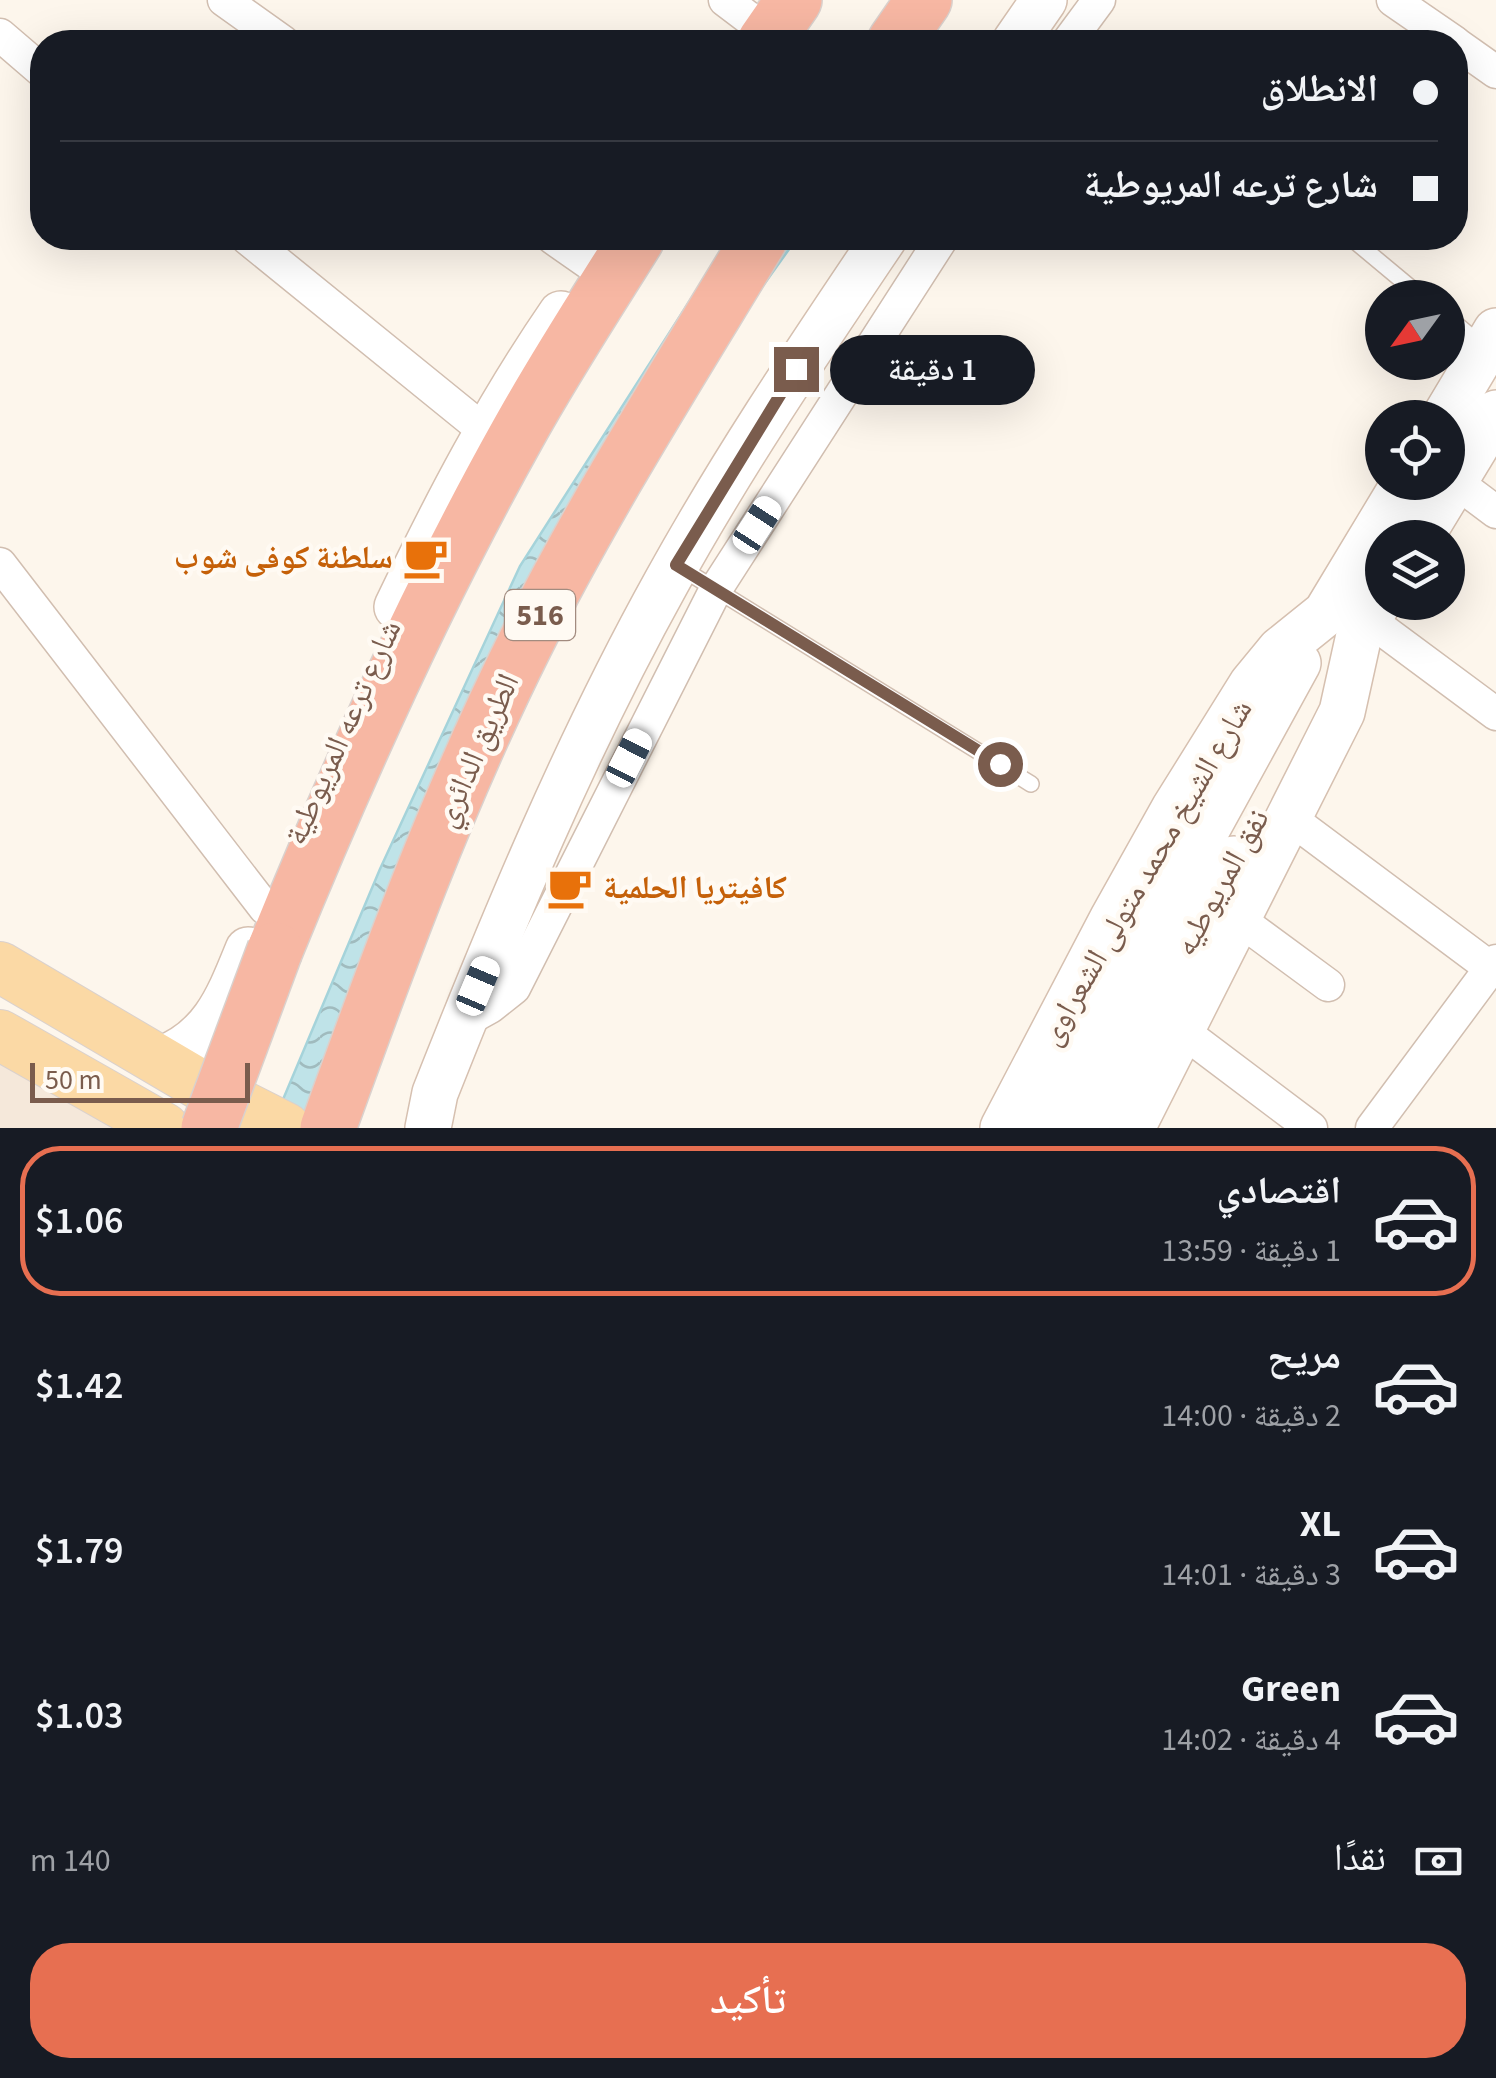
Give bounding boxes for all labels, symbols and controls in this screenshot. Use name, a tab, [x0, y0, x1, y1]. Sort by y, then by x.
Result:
text: الانطلاق	[1260, 62, 1378, 116]
text: شارع ترعه المريوطية	[1084, 158, 1378, 212]
north arrow	[1365, 280, 1465, 380]
map controls	[1365, 280, 1465, 620]
callout: 1 دقيقة	[831, 334, 1036, 404]
route end	[774, 347, 819, 392]
text: 1 دقيقة	[888, 347, 977, 393]
button: locate	[1365, 400, 1465, 500]
car	[728, 492, 786, 558]
button: layers	[1365, 520, 1465, 620]
cafe icon: سلطنة كوفى شوب	[402, 533, 450, 581]
place label: سلطنة كوفى شوب	[174, 535, 393, 581]
road number: 516	[505, 590, 575, 640]
street label: شارع ترعه المريوطية	[273, 613, 413, 852]
street label: الطريق الدائري	[423, 666, 532, 835]
street label: شارع الشيخ محمد متولى الشعراوى	[1028, 691, 1264, 1054]
car	[602, 724, 656, 792]
route start	[978, 742, 1023, 787]
street label: نفق المريوطيه	[1163, 801, 1281, 964]
cafe icon: كافيتريا الحلمية	[546, 863, 594, 911]
place label: كافيتريا الحلمية	[603, 865, 787, 911]
car	[452, 953, 504, 1019]
scale bar	[30, 1058, 250, 1102]
text: 50 m	[45, 1060, 102, 1100]
text: اقتصادي	[1217, 1164, 1341, 1218]
icon: car	[1371, 1176, 1461, 1266]
text: $1.06	[35, 1194, 123, 1248]
text: 1 دقيقة · 13:59	[1161, 1228, 1341, 1274]
text: مريح	[1267, 1329, 1341, 1383]
icon: car	[1371, 1341, 1461, 1431]
text: $1.42	[35, 1359, 123, 1413]
text: 2 دقيقة · 14:00	[1161, 1393, 1341, 1439]
text: XL	[1300, 1497, 1341, 1551]
icon: car	[1371, 1506, 1461, 1596]
text: $1.79	[35, 1524, 123, 1578]
text: 3 دقيقة · 14:01	[1161, 1552, 1341, 1598]
text: Green	[1241, 1662, 1341, 1716]
icon: car	[1371, 1671, 1461, 1761]
text: $1.03	[35, 1689, 123, 1743]
text: 4 دقيقة · 14:02	[1161, 1717, 1341, 1763]
text: نقدًا	[1334, 1831, 1386, 1885]
icon: cash	[1411, 1834, 1466, 1889]
text: 140 m	[30, 1838, 111, 1884]
button: تأكيد	[30, 1943, 1466, 2058]

